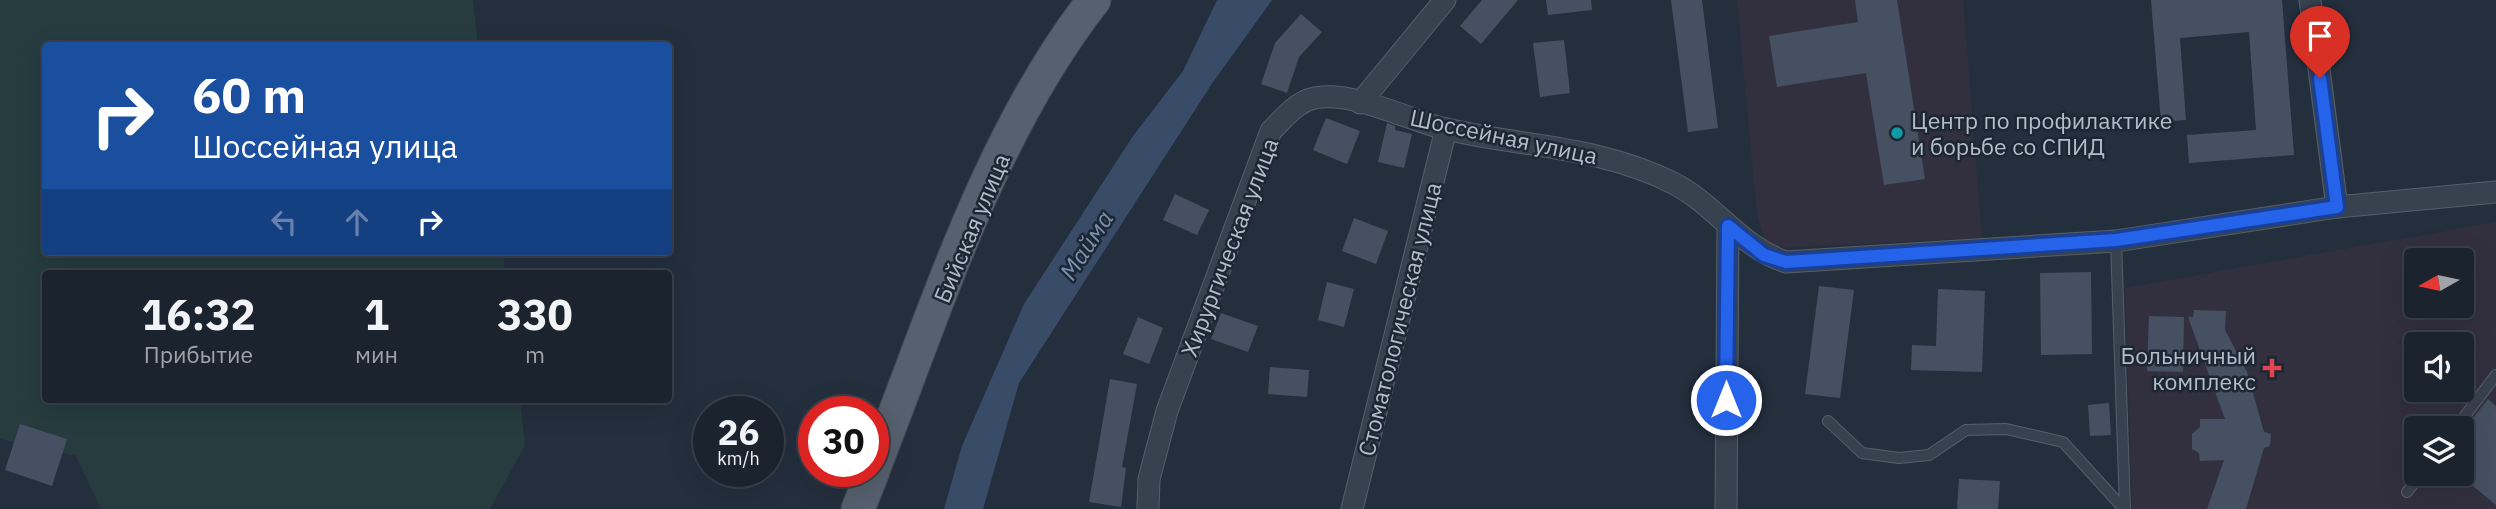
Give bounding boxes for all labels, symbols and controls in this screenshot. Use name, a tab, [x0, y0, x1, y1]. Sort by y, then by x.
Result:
pin	[2290, 6, 2350, 78]
icon: arrive	[2301, 17, 2339, 55]
text: 60 m	[192, 63, 306, 126]
icon: right	[77, 70, 168, 161]
street label: Шоссейная улица	[1407, 101, 1601, 171]
place label: Центр по профилактике и борьбе со СПИД	[1911, 105, 2172, 161]
text: Шоссейная улица	[192, 125, 458, 167]
marker: Центр по профилактике и борьбе со СПИД	[1889, 125, 1905, 141]
street label: Хирургическая улица	[1173, 133, 1285, 361]
street label: Бийская улица	[926, 149, 1016, 307]
street label: Стоматологическая улица	[1350, 179, 1448, 459]
icon: left	[265, 203, 303, 241]
icon: ahead	[338, 203, 376, 241]
icon: right	[411, 203, 449, 241]
water label: Майма	[1052, 204, 1120, 286]
north arrow	[2404, 248, 2474, 318]
map controls	[2404, 248, 2474, 486]
text: 16:32	[141, 287, 256, 342]
text: 1	[364, 287, 389, 342]
text: 330	[497, 287, 573, 342]
button: sound	[2404, 332, 2474, 402]
text: Прибытие	[144, 339, 253, 369]
text: мин	[355, 339, 398, 369]
text: m	[525, 339, 545, 369]
place label: Больничный комплекс	[2121, 340, 2256, 396]
marker: Больничный комплекс	[2262, 358, 2282, 378]
position arrow	[1689, 363, 1763, 437]
speed limit sign: 30	[798, 396, 889, 487]
text: 26	[717, 409, 760, 455]
button: layers	[2404, 416, 2474, 486]
text: km/h	[717, 447, 760, 470]

